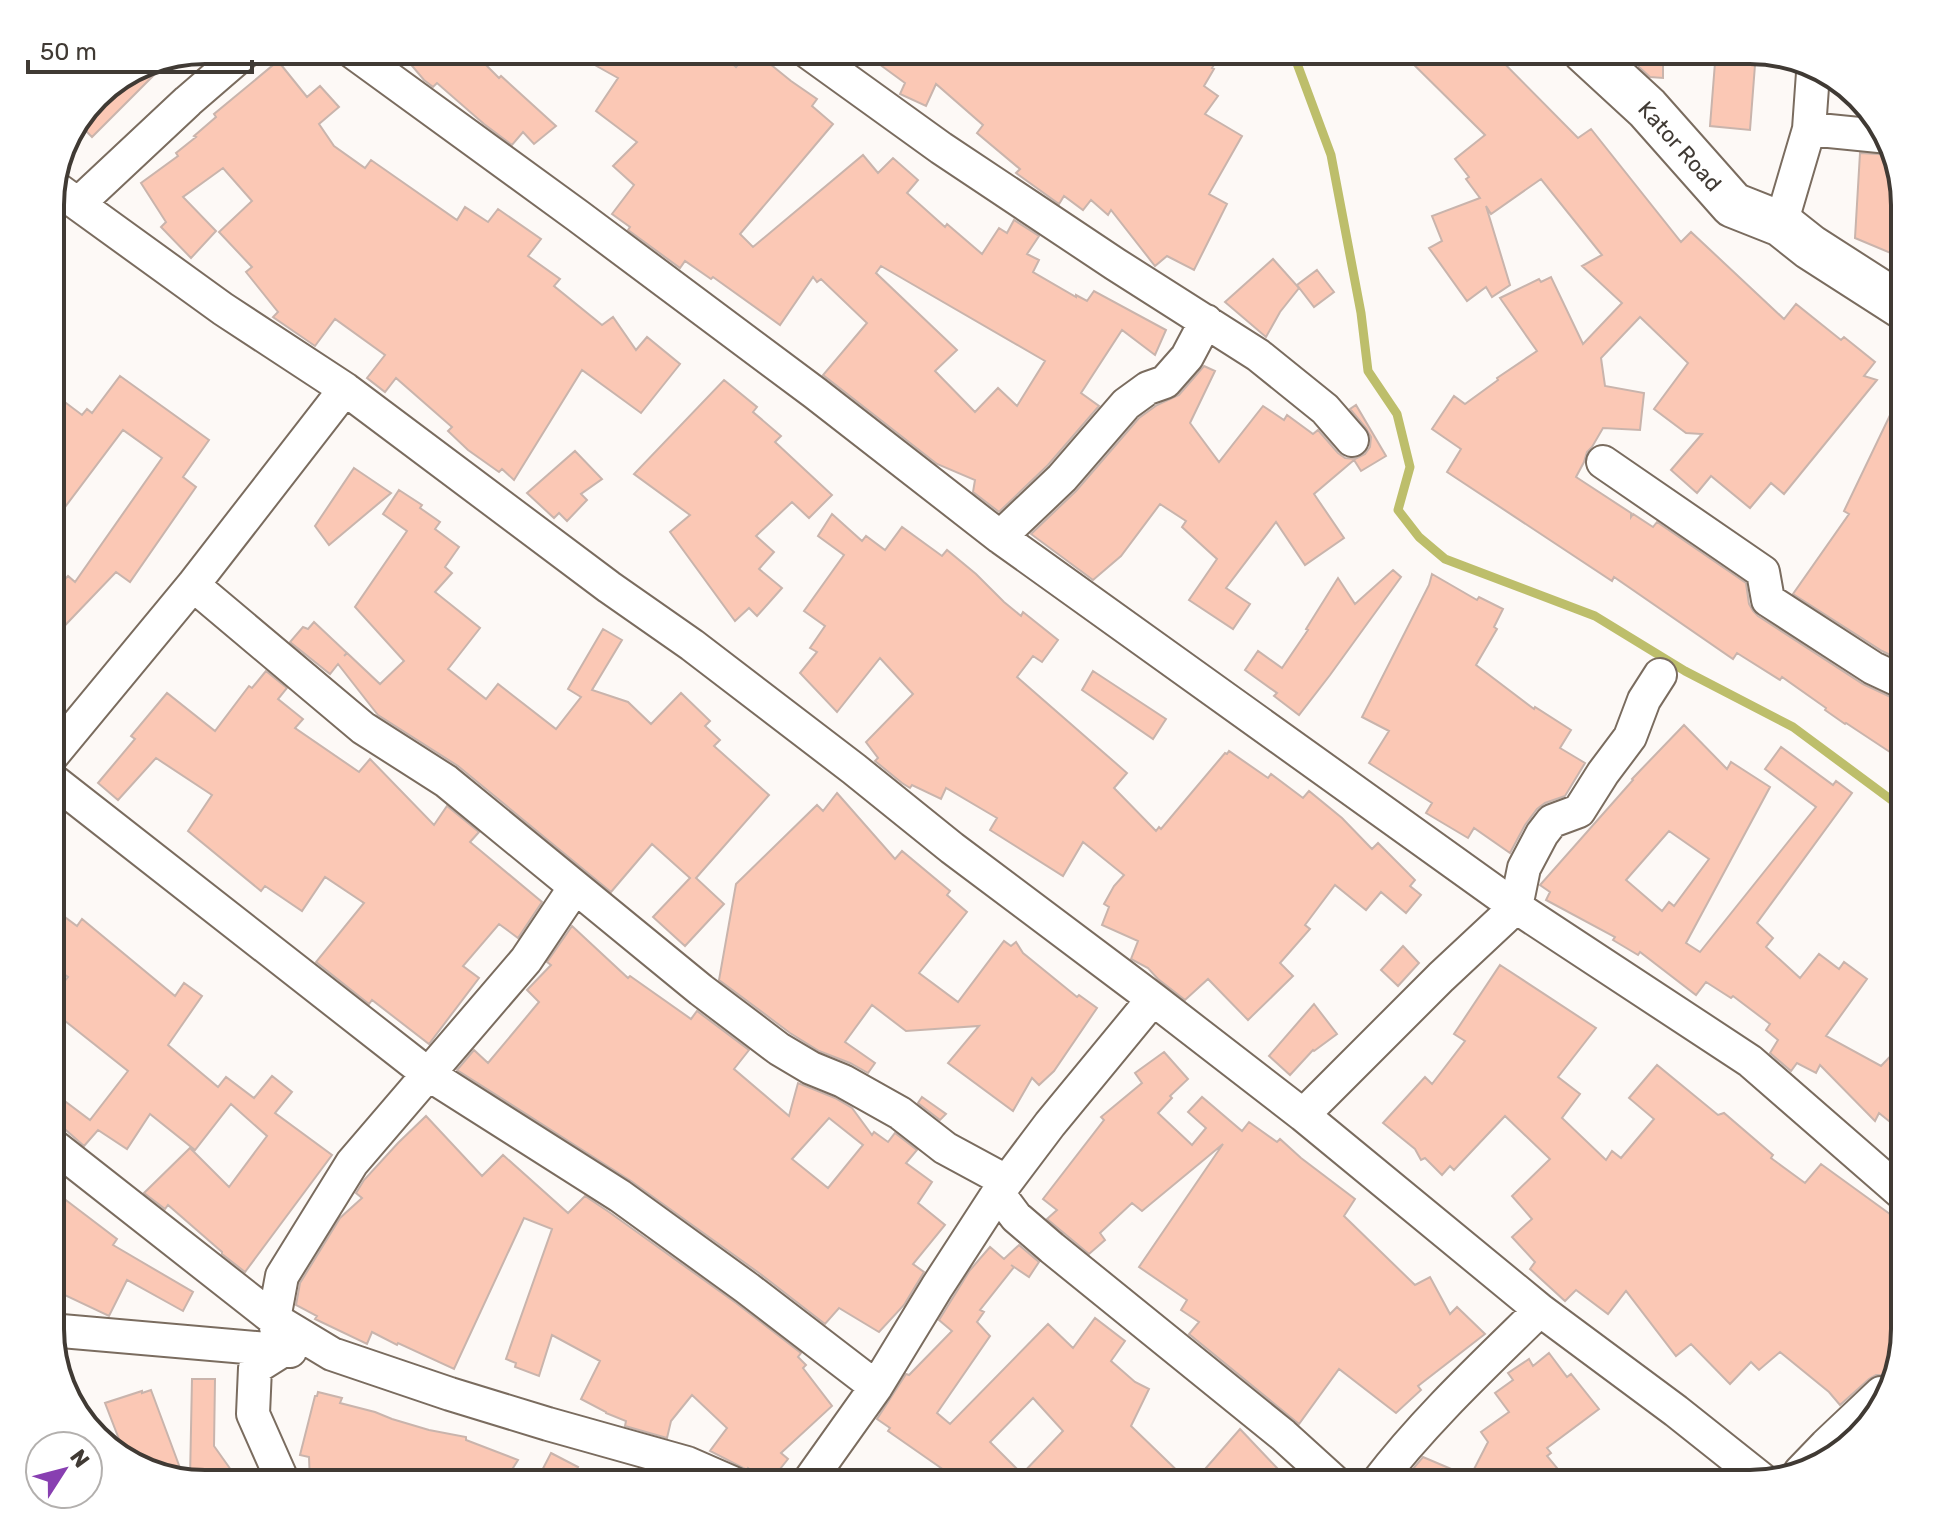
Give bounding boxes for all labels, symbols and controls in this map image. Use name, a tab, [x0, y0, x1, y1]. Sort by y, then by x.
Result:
scale bar	[28, 24, 252, 74]
text: 50 m	[40, 38, 97, 66]
street label: Kator Road	[1632, 96, 1727, 197]
north arrow	[24, 1430, 104, 1510]
text: N	[64, 1444, 95, 1473]

